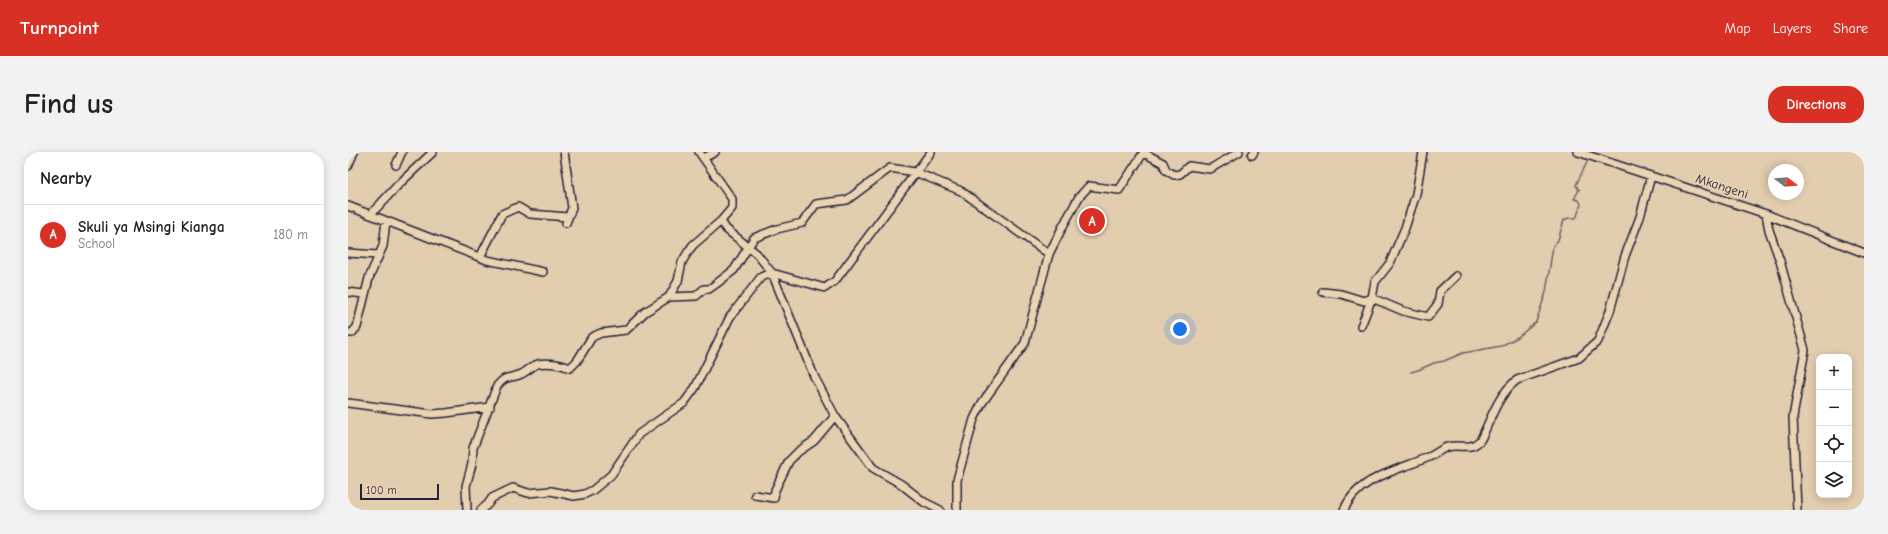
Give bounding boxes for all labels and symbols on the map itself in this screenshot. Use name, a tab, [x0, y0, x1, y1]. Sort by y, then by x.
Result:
north arrow	[1768, 164, 1804, 200]
street label: Mkangeni	[1694, 170, 1750, 202]
pin: A	[1079, 206, 1105, 236]
your location	[1170, 319, 1190, 339]
scale bar	[360, 482, 439, 501]

